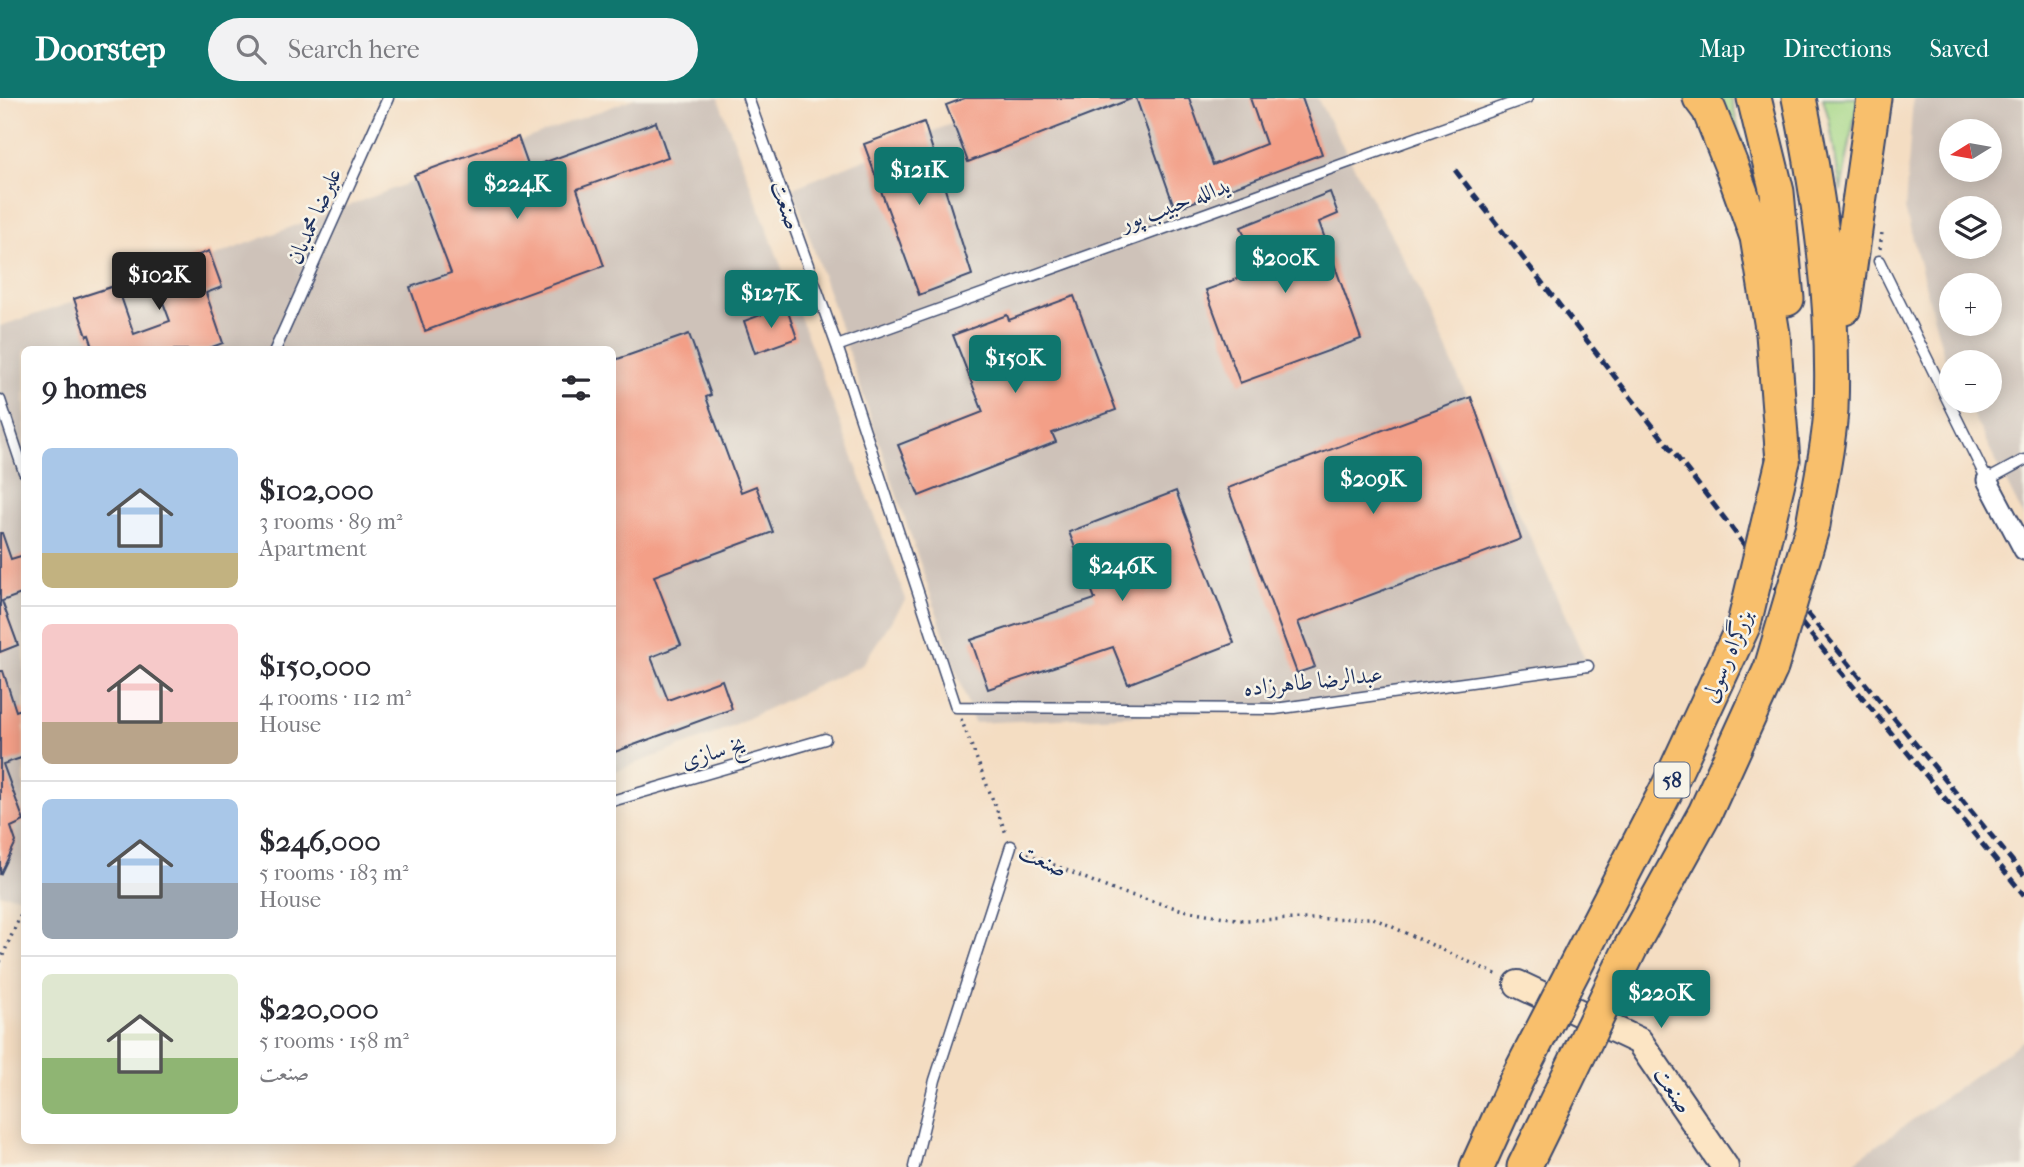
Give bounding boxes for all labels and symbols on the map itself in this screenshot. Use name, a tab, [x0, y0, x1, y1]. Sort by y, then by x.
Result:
north arrow	[1939, 119, 2002, 182]
pin: $121K	[870, 148, 968, 207]
pin: $224K	[468, 162, 566, 221]
street label: علیرضا محمدیان	[281, 164, 348, 269]
street label: یدالله حبیب پور	[1115, 172, 1235, 240]
street label: صنعت	[765, 177, 807, 233]
pin: $200K	[1236, 236, 1334, 295]
pin: $102K	[110, 252, 208, 312]
pin: $127K	[722, 271, 820, 330]
pin: $150K	[966, 336, 1064, 395]
pin: $209K	[1324, 456, 1422, 516]
pin: $246K	[1073, 544, 1171, 603]
street label: بزرگراه رسولی	[1694, 605, 1759, 707]
street label: عبدالرضا طاهرزاده	[1242, 660, 1384, 703]
street label: یخ سازی	[678, 729, 753, 780]
road number: 58	[1654, 762, 1690, 798]
street label: صنعت	[1014, 837, 1072, 883]
pin: $220K	[1612, 970, 1710, 1030]
street label: صنعت	[1648, 1062, 1698, 1118]

